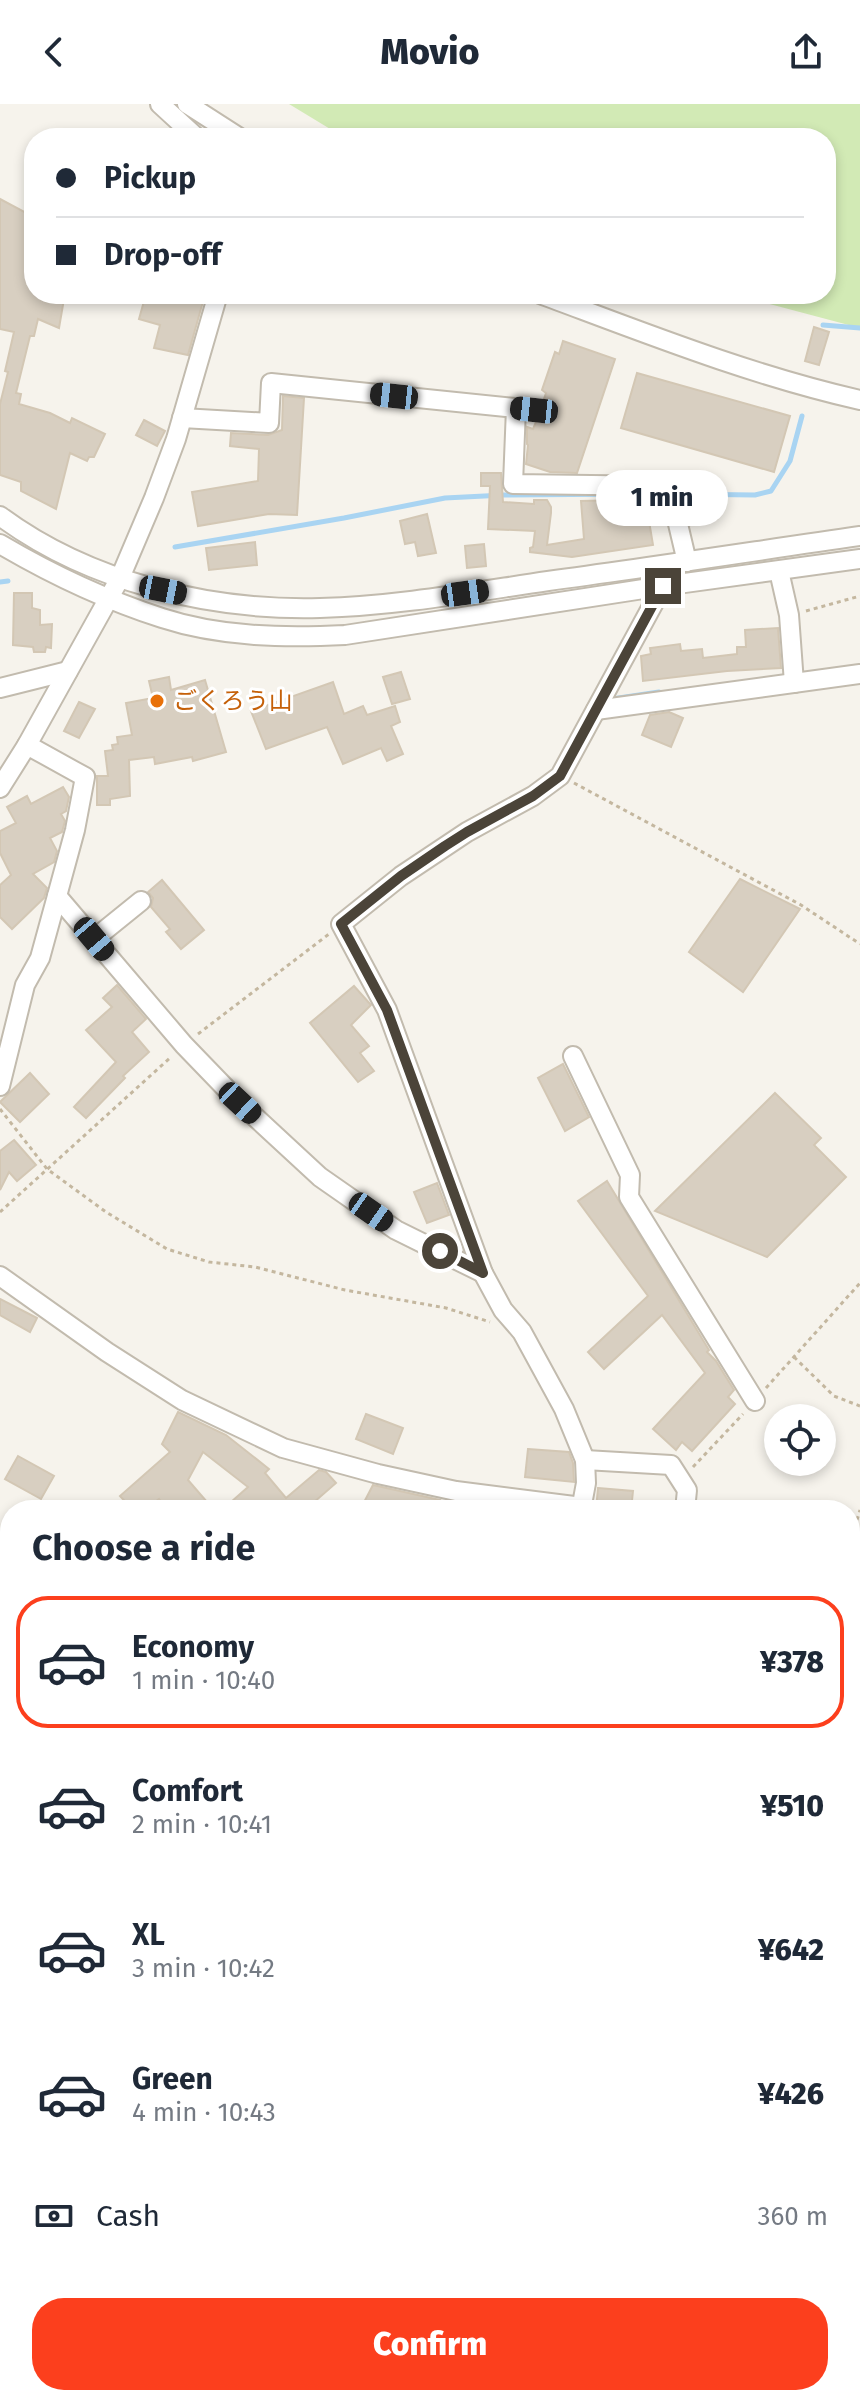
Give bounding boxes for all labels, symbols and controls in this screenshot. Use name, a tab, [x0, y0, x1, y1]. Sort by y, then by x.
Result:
icon: back	[32, 30, 76, 74]
text: Movio	[380, 30, 480, 74]
icon: share	[784, 30, 828, 74]
text: Pickup	[104, 160, 196, 196]
text: Drop-off	[104, 237, 221, 273]
car	[369, 382, 419, 410]
car	[509, 396, 559, 424]
callout: 1 min	[597, 470, 729, 526]
text: 1 min	[631, 482, 693, 513]
route end	[645, 568, 681, 604]
car	[137, 574, 189, 606]
car	[440, 578, 490, 608]
place label: ごくろう山	[173, 687, 293, 715]
marker: ごくろう山	[148, 692, 166, 710]
car	[69, 913, 119, 965]
car	[214, 1078, 266, 1128]
car	[344, 1188, 398, 1236]
route start	[422, 1233, 458, 1269]
map controls	[764, 1404, 836, 1476]
button: locate	[764, 1404, 836, 1476]
text: Choose a ride	[32, 1526, 255, 1570]
icon: car	[36, 1626, 108, 1698]
text: Economy	[132, 1629, 254, 1665]
text: ¥378	[760, 1644, 824, 1680]
text: 1 min · 10:40	[132, 1665, 275, 1696]
icon: car	[36, 1770, 108, 1842]
text: Comfort	[132, 1773, 243, 1809]
text: ¥510	[760, 1788, 824, 1824]
text: 2 min · 10:41	[132, 1809, 272, 1840]
icon: car	[36, 1914, 108, 1986]
text: XL	[132, 1917, 165, 1953]
text: ¥642	[758, 1932, 824, 1968]
text: 3 min · 10:42	[132, 1953, 275, 1984]
icon: car	[36, 2058, 108, 2130]
text: Green	[132, 2061, 213, 2097]
text: ¥426	[758, 2076, 824, 2112]
text: 4 min · 10:43	[132, 2097, 276, 2128]
icon: cash	[32, 2194, 76, 2238]
text: Cash	[96, 2198, 160, 2234]
text: 360 m	[757, 2201, 828, 2232]
button: Confirm	[32, 2298, 828, 2390]

